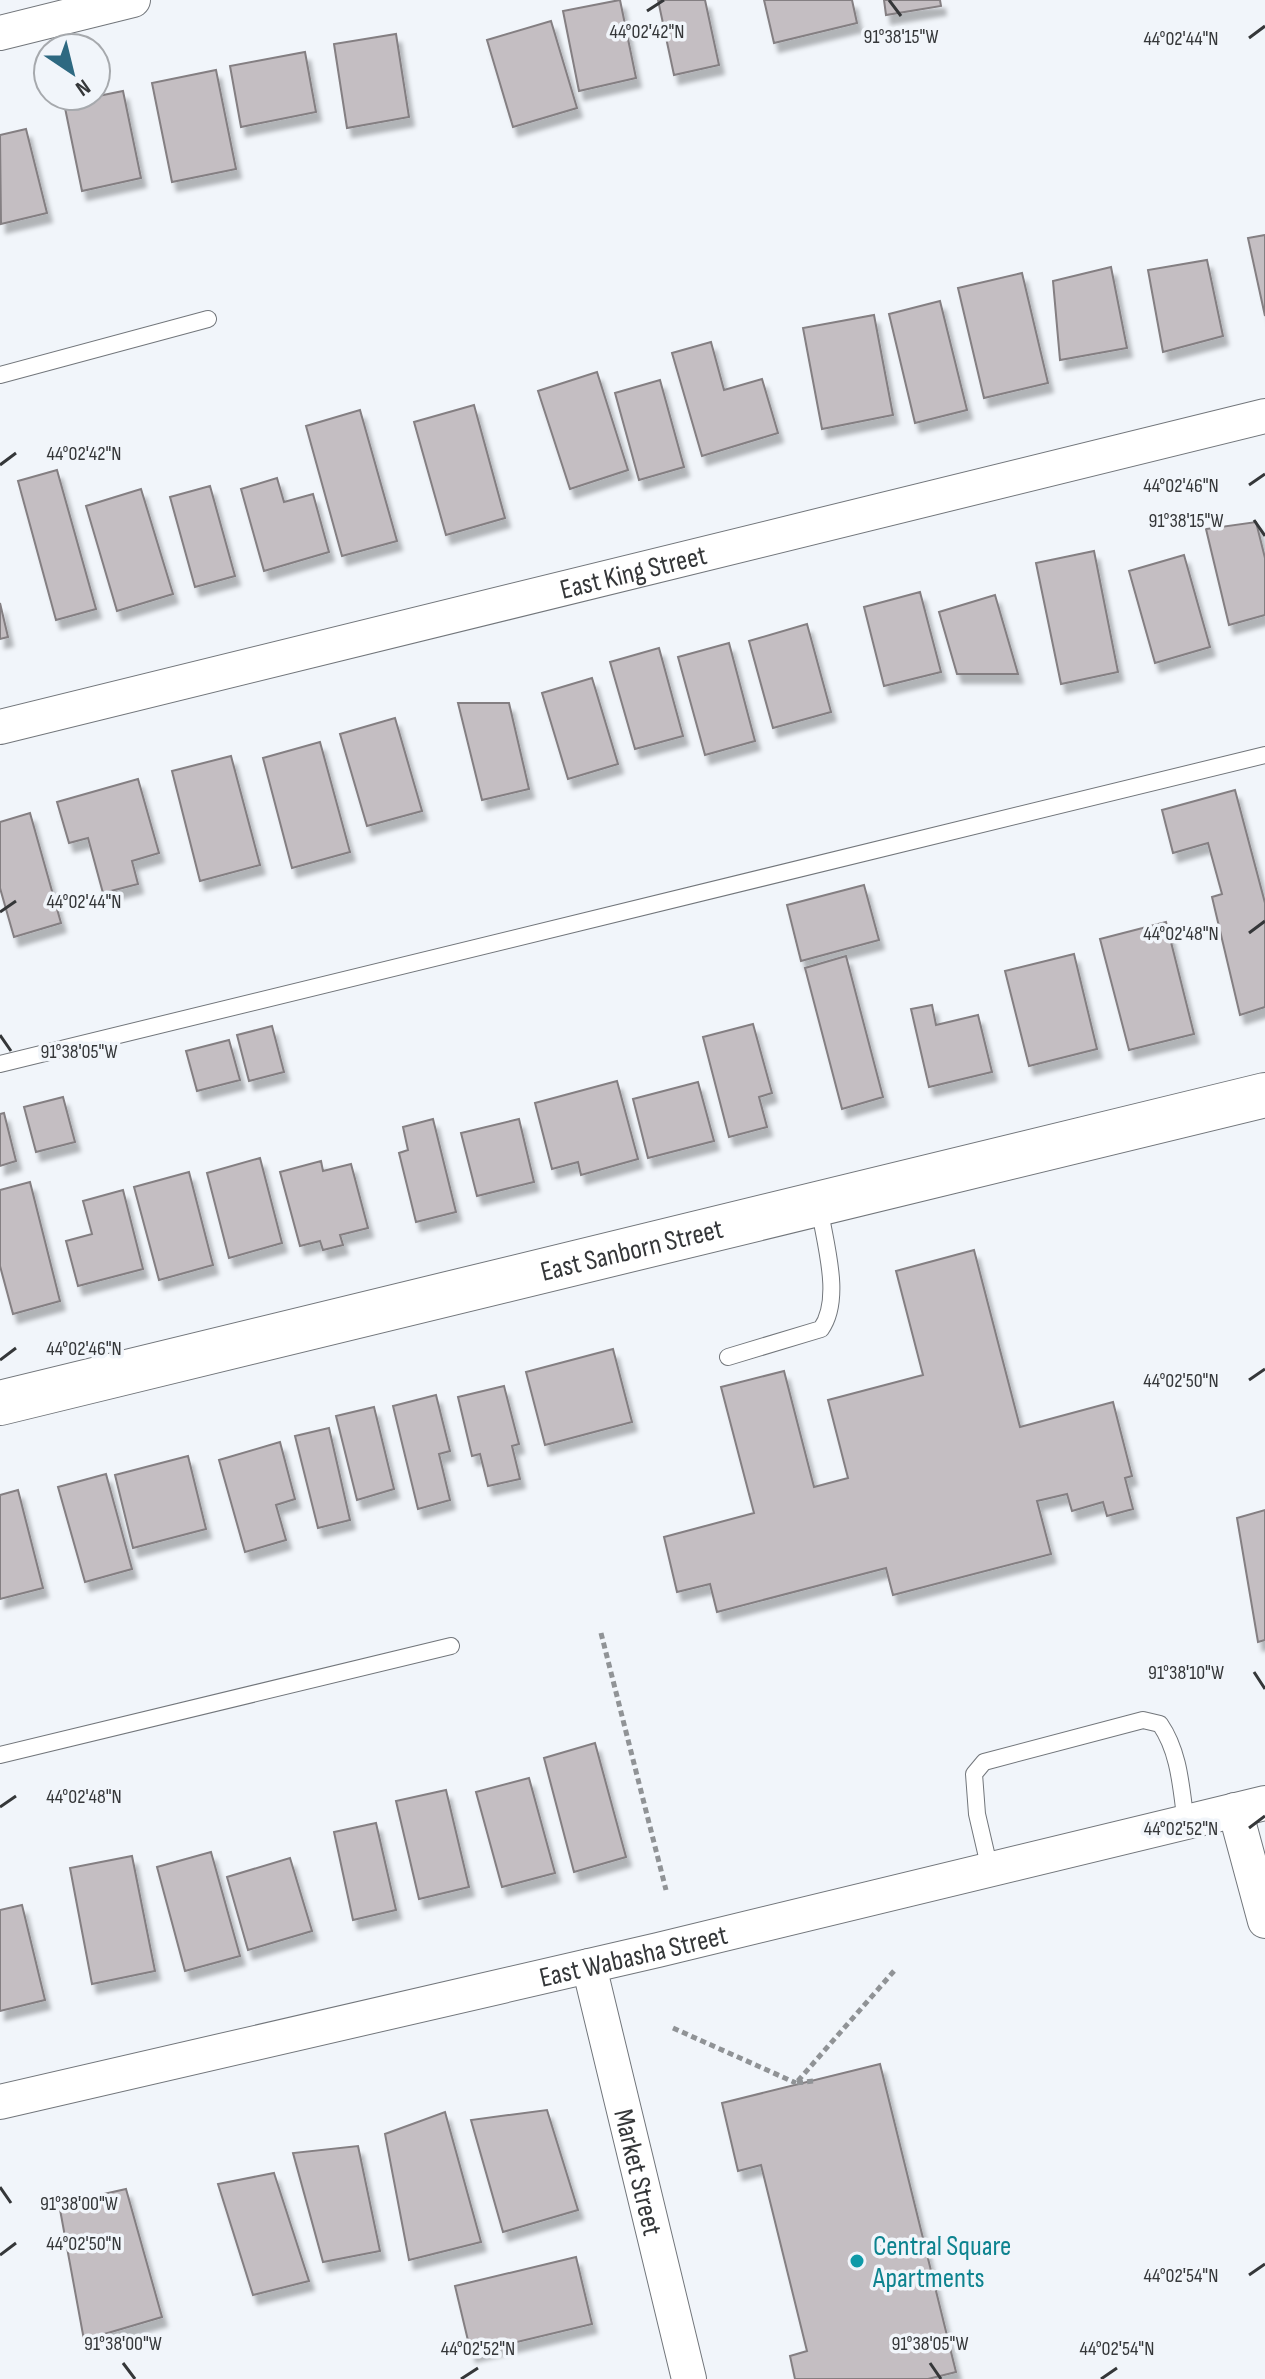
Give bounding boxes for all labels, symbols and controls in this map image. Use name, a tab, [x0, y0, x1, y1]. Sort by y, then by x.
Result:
text: 44°02'42"N	[609, 20, 685, 44]
text: 91°38'15"W	[864, 25, 938, 49]
text: 44°02'44"N	[1143, 27, 1219, 51]
north arrow	[32, 32, 112, 112]
text: N	[70, 73, 95, 102]
text: 44°02'42"N	[46, 442, 122, 466]
text: 44°02'46"N	[1143, 474, 1219, 498]
text: 91°38'15"W	[1149, 509, 1223, 533]
street label: East King Street	[557, 539, 710, 607]
text: 44°02'44"N	[46, 890, 122, 914]
text: 44°02'48"N	[1143, 922, 1219, 946]
text: 91°38'05"W	[41, 1040, 117, 1064]
street label: East Sanborn Street	[537, 1213, 726, 1289]
text: 44°02'46"N	[46, 1337, 122, 1361]
text: 44°02'50"N	[1143, 1369, 1219, 1393]
text: 91°38'10"W	[1148, 1661, 1224, 1685]
text: 44°02'48"N	[46, 1785, 122, 1809]
text: 44°02'52"N	[1144, 1817, 1218, 1841]
street label: East Wabasha Street	[536, 1919, 731, 1995]
street label: Market Street	[606, 2106, 669, 2239]
text: 91°38'00"W	[40, 2192, 118, 2216]
place label: Central Square Apartments	[872, 2230, 1011, 2295]
text: 44°02'50"N	[46, 2232, 122, 2256]
marker: Central Square Apartments	[848, 2252, 866, 2270]
text: 44°02'54"N	[1144, 2264, 1218, 2288]
text: 91°38'00"W	[84, 2332, 162, 2356]
text: 91°38'05"W	[892, 2332, 968, 2356]
text: 44°02'52"N	[441, 2337, 515, 2361]
text: 44°02'54"N	[1080, 2337, 1154, 2361]

